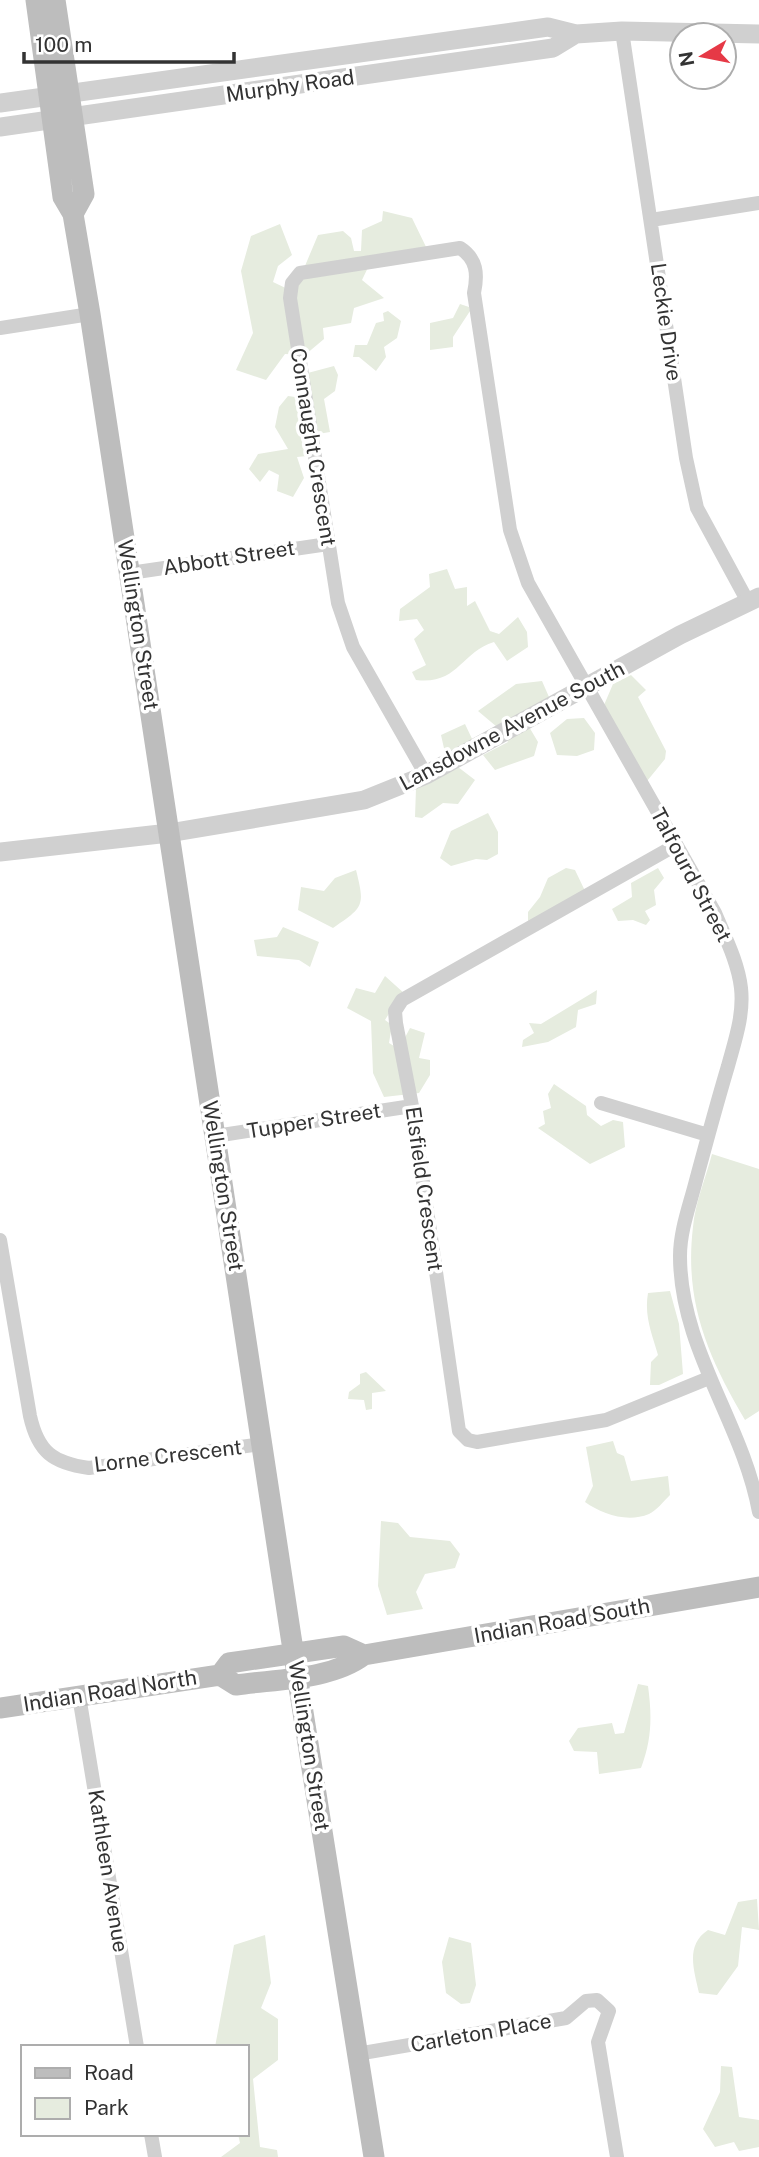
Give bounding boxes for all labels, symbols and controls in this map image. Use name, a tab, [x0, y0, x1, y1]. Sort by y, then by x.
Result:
scale bar	[24, 21, 234, 65]
north arrow	[668, 21, 738, 91]
text: 100 m	[35, 32, 92, 57]
text: N	[674, 50, 698, 68]
street label: Murphy Road	[224, 64, 356, 107]
street label: Leckie Drive	[646, 261, 687, 383]
street label: Connaught Crescent	[285, 346, 342, 548]
street label: Abbott Street	[161, 535, 297, 580]
street label: Wellington Street	[113, 538, 164, 712]
street label: Lansdowne Avenue South	[395, 656, 628, 796]
street label: Talfourd Street	[646, 804, 737, 946]
street label: Tupper Street	[245, 1098, 383, 1143]
street label: Wellington Street	[198, 1099, 249, 1273]
street label: Elsfield Crescent	[401, 1105, 448, 1273]
street label: Lorne Crescent	[93, 1434, 243, 1477]
street label: Indian Road South	[472, 1593, 652, 1648]
street label: Wellington Street	[284, 1659, 335, 1833]
street label: Indian Road North	[21, 1664, 198, 1717]
street label: Kathleen Avenue	[83, 1788, 134, 1954]
street label: Carleton Place	[408, 2008, 553, 2057]
legend	[21, 2045, 248, 2136]
text: Road	[84, 2060, 134, 2085]
text: Park	[84, 2095, 129, 2120]

